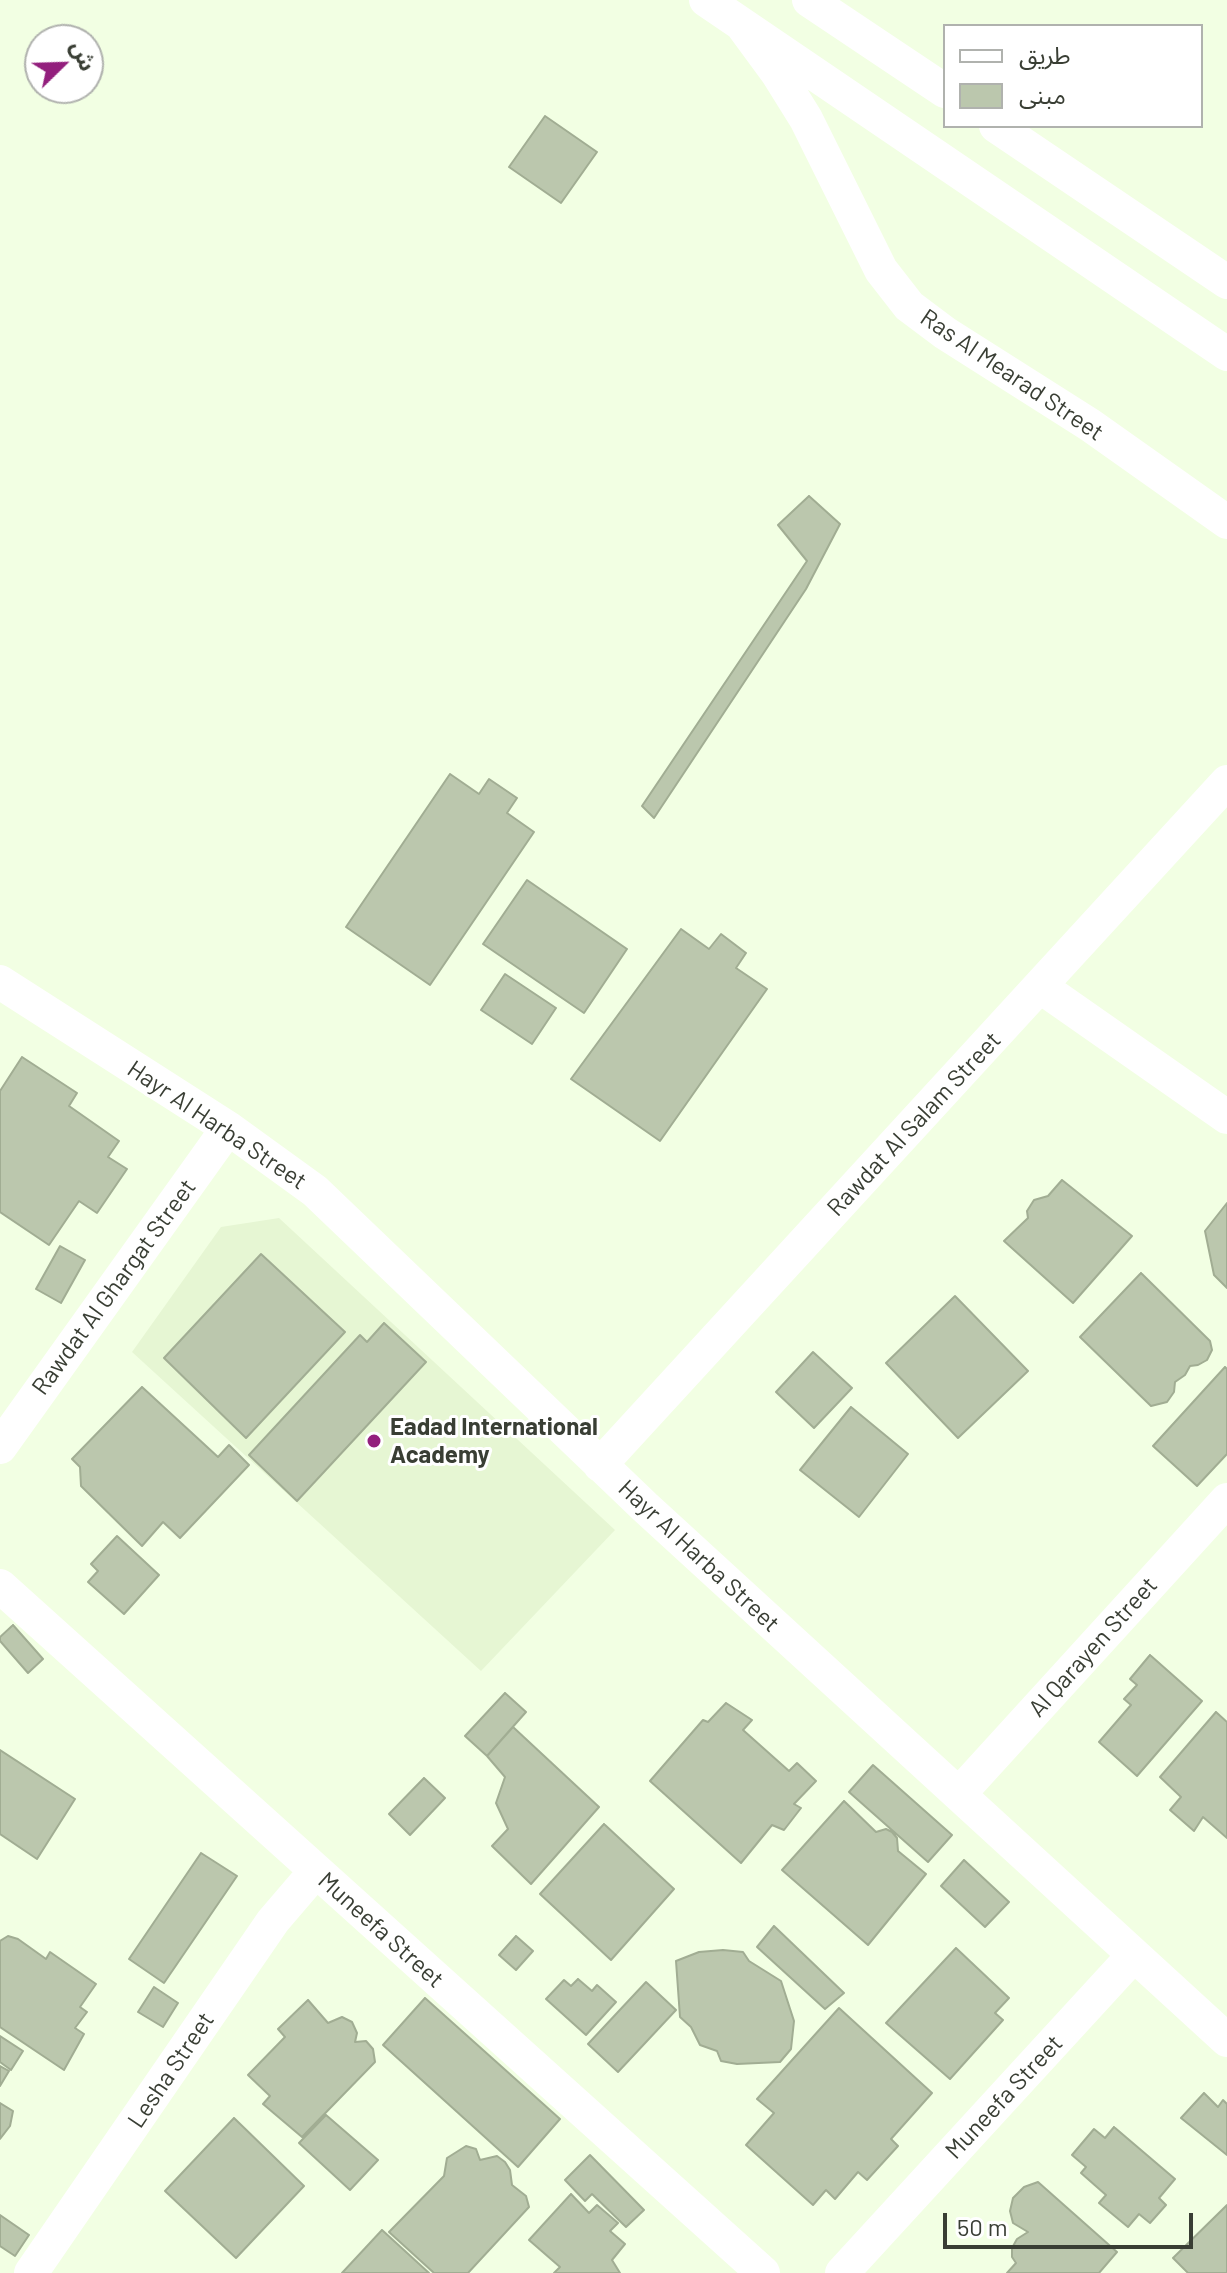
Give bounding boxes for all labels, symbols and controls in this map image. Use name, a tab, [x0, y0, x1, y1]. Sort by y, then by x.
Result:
north arrow	[24, 24, 104, 104]
legend	[943, 24, 1203, 128]
text: ش	[66, 36, 102, 74]
text: طريق	[1019, 40, 1071, 69]
text: مبنى	[1019, 80, 1066, 109]
street label: Ras Al Mearad Street	[915, 303, 1109, 447]
street label: Rawdat Al Salam Street	[821, 1026, 1007, 1222]
street label: Hayr Al Harba Street	[122, 1054, 312, 1196]
street label: Rawdat Al Ghargat Street	[26, 1173, 202, 1401]
place label: Eadad International Academy	[390, 1413, 598, 1469]
marker: Eadad International Academy	[365, 1432, 383, 1450]
street label: Hayr Al Harba Street	[613, 1474, 785, 1638]
street label: Al Qarayen Street	[1023, 1571, 1163, 1723]
street label: Muneefa Street	[312, 1866, 450, 1994]
street label: Lesha Street	[122, 2007, 220, 2133]
street label: Muneefa Street	[939, 2029, 1069, 2165]
scale bar	[947, 2197, 1197, 2247]
text: 50 m	[957, 2212, 1008, 2241]

